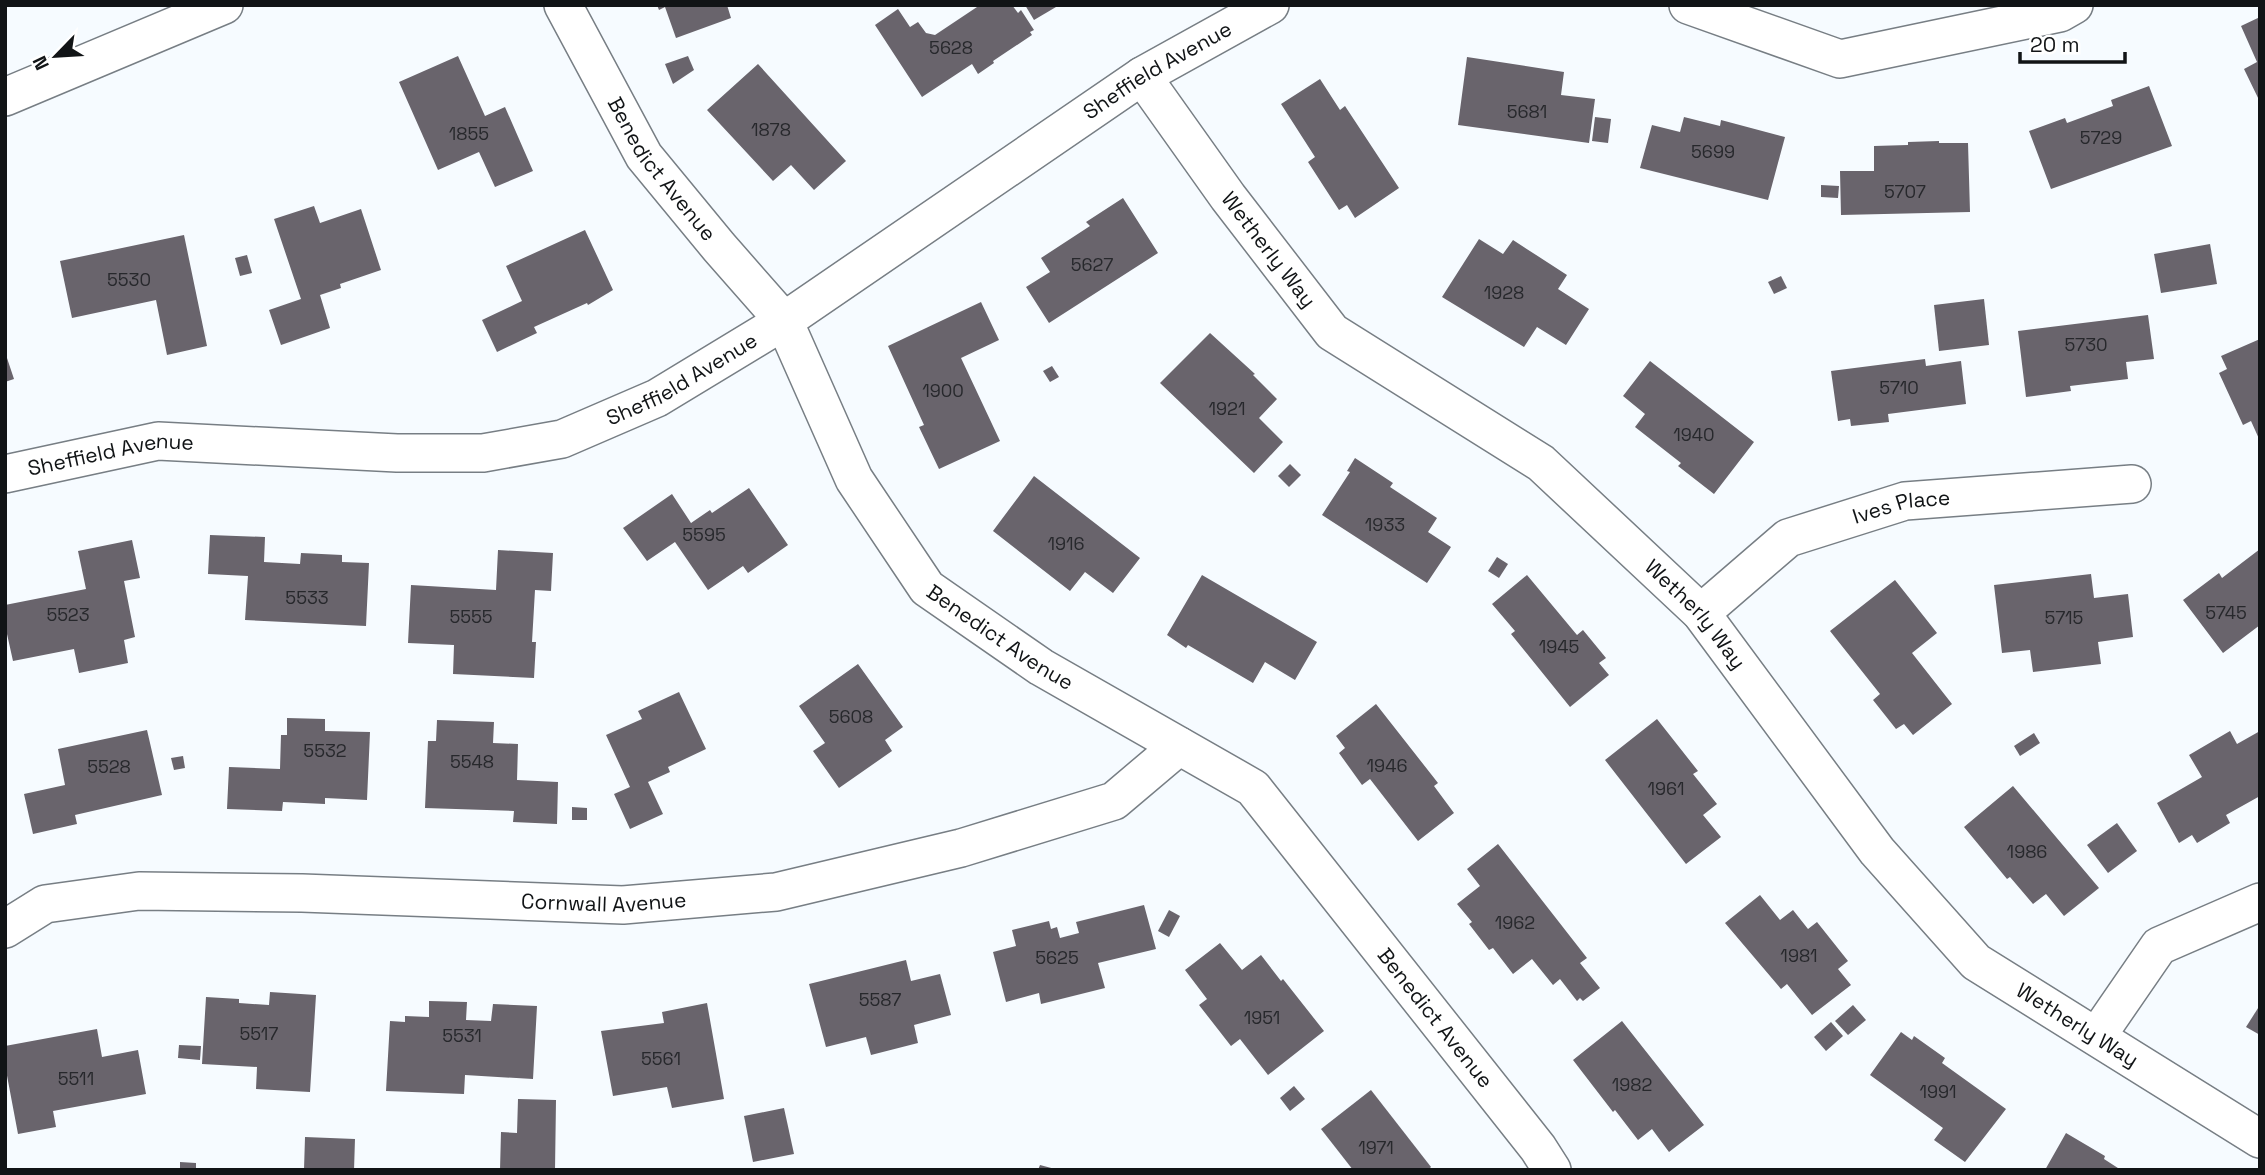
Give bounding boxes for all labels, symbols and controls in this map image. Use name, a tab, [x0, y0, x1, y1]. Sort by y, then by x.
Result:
street label: Sheffield Avenue	[1078, 15, 1236, 125]
north arrow	[21, 21, 91, 91]
scale bar	[2020, 21, 2125, 65]
text: 20 m	[2030, 31, 2080, 58]
house number: 5628	[929, 36, 973, 59]
text: N	[27, 52, 55, 74]
street label: Benedict Avenue	[602, 92, 722, 246]
house number: 5681	[1507, 100, 1547, 123]
house number: 1878	[751, 118, 791, 141]
house number: 1855	[449, 122, 489, 145]
house number: 5729	[2080, 126, 2122, 149]
house number: 5699	[1691, 140, 1735, 163]
house number: 5707	[1884, 180, 1926, 203]
street label: Wetherly Way	[1216, 186, 1322, 313]
house number: 5627	[1071, 253, 1113, 276]
house number: 5530	[107, 268, 151, 291]
house number: 1928	[1484, 281, 1524, 304]
street label: Sheffield Avenue	[602, 326, 762, 431]
house number: 5730	[2064, 333, 2108, 356]
house number: 5710	[1879, 376, 1919, 399]
house number: 1900	[922, 379, 964, 402]
house number: 1921	[1209, 397, 1245, 420]
house number: 1940	[1673, 423, 1715, 446]
street label: Sheffield Avenue	[25, 427, 195, 482]
street label: Ives Place	[1849, 484, 1951, 530]
house number: 1933	[1365, 513, 1405, 536]
house number: 5595	[682, 523, 726, 546]
house number: 1916	[1047, 532, 1085, 555]
street label: Wetherly Way	[1639, 553, 1752, 674]
street label: Benedict Avenue	[922, 578, 1079, 696]
house number: 5533	[285, 586, 329, 609]
house number: 5745	[2205, 601, 2247, 624]
house number: 5523	[46, 603, 90, 626]
house number: 5555	[449, 605, 493, 628]
house number: 5715	[2045, 606, 2083, 629]
house number: 1945	[1539, 635, 1579, 658]
house number: 5608	[829, 705, 873, 728]
house number: 5532	[303, 739, 347, 762]
house number: 5548	[450, 750, 494, 773]
house number: 1946	[1367, 754, 1407, 777]
house number: 5528	[87, 755, 131, 778]
house number: 1961	[1647, 777, 1685, 800]
house number: 1986	[2007, 840, 2047, 863]
street label: Cornwall Avenue	[521, 886, 687, 918]
house number: 1962	[1495, 911, 1535, 934]
street label: Benedict Avenue	[1372, 942, 1499, 1093]
house number: 1981	[1780, 944, 1818, 967]
house number: 5625	[1035, 946, 1079, 969]
street label: Wetherly Way	[2011, 976, 2144, 1073]
house number: 5587	[859, 988, 901, 1011]
house number: 1951	[1244, 1006, 1280, 1029]
house number: 5517	[240, 1022, 278, 1045]
house number: 5531	[442, 1024, 482, 1047]
house number: 5561	[641, 1047, 681, 1070]
house number: 5511	[58, 1067, 94, 1090]
house number: 1982	[1612, 1073, 1652, 1096]
house number: 1991	[1919, 1080, 1957, 1103]
house number: 1971	[1358, 1136, 1394, 1159]

